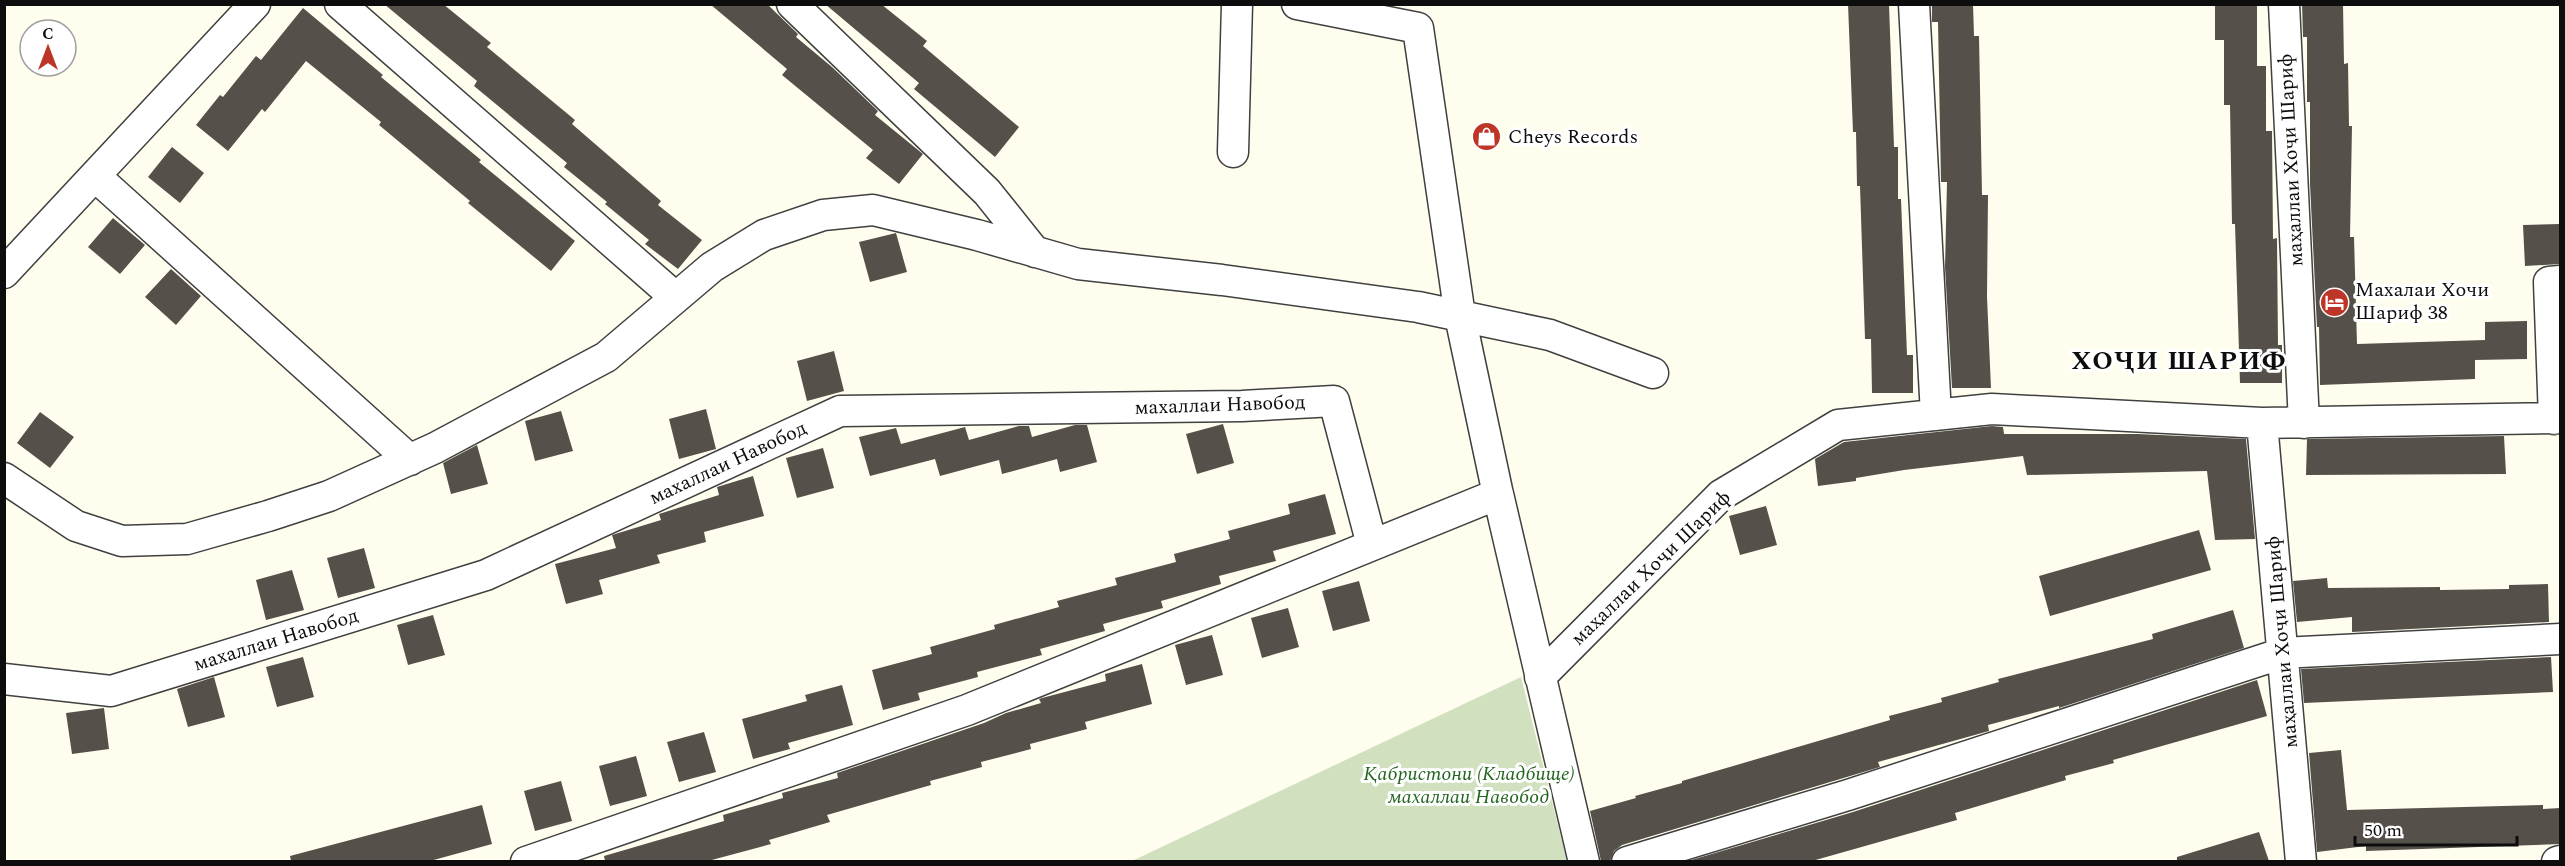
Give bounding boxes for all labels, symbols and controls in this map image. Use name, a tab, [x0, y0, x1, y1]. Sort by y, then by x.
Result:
north arrow	[18, 18, 78, 78]
text: С	[42, 22, 54, 46]
street label: маҳаллаи Хоҷи Шариф	[2270, 53, 2312, 267]
shop icon: Cheys Records	[1471, 121, 1503, 153]
place label: Cheys Records	[1508, 122, 1638, 152]
place label: Махалаи Хочи Шариф 38	[2355, 275, 2489, 328]
hotel icon: Махалаи Хочи Шариф 38	[2318, 286, 2350, 318]
district label: ХОҶИ ШАРИФ	[2071, 341, 2287, 381]
street label: махаллаи Навобод	[1134, 387, 1306, 423]
street label: махаллаи Навобод	[644, 413, 812, 513]
street label: маҳаллаи Хоҷи Шариф	[1564, 483, 1738, 653]
street label: маҳаллаи Хоҷи Шариф	[2258, 535, 2306, 749]
street label: махаллаи Навобод	[190, 601, 362, 679]
park label: Қабристони (Кладбище) махаллаи Навобод	[1363, 759, 1575, 812]
scale bar	[2355, 809, 2517, 847]
text: 50 m	[2364, 817, 2402, 844]

